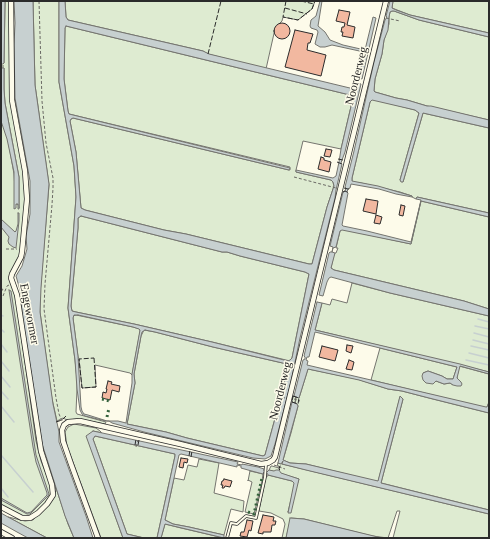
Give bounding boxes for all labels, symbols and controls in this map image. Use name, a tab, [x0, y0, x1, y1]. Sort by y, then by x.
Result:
street label: Noorderweg	[343, 45, 371, 107]
street label: Engewormer	[16, 282, 42, 346]
street label: Noorderweg	[267, 360, 295, 422]

